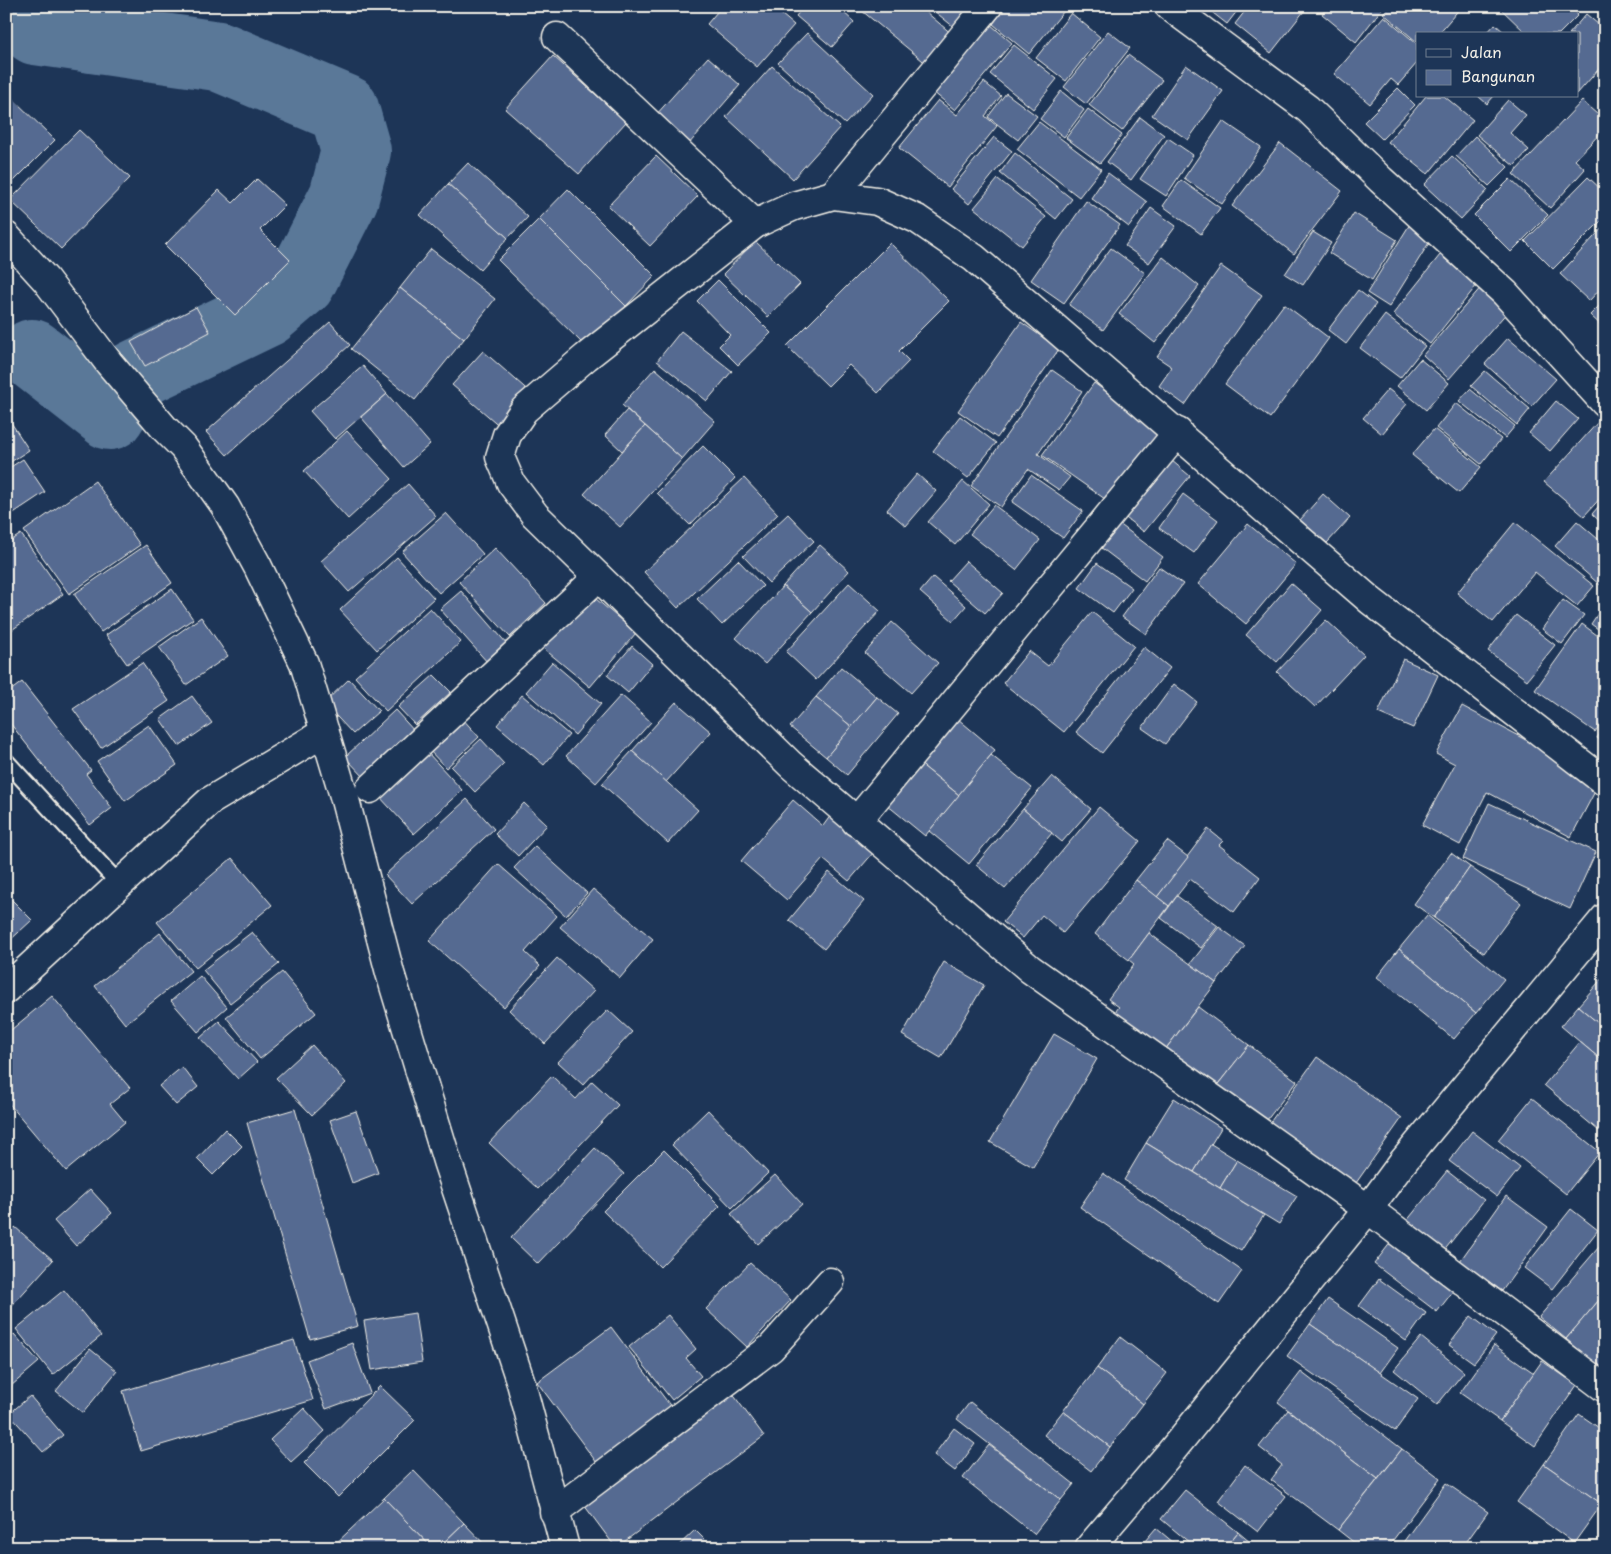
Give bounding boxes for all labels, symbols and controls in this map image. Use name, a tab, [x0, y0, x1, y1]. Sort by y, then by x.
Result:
legend	[1416, 32, 1578, 98]
text: Jalan	[1461, 40, 1502, 63]
text: Bangunan	[1461, 64, 1535, 87]

